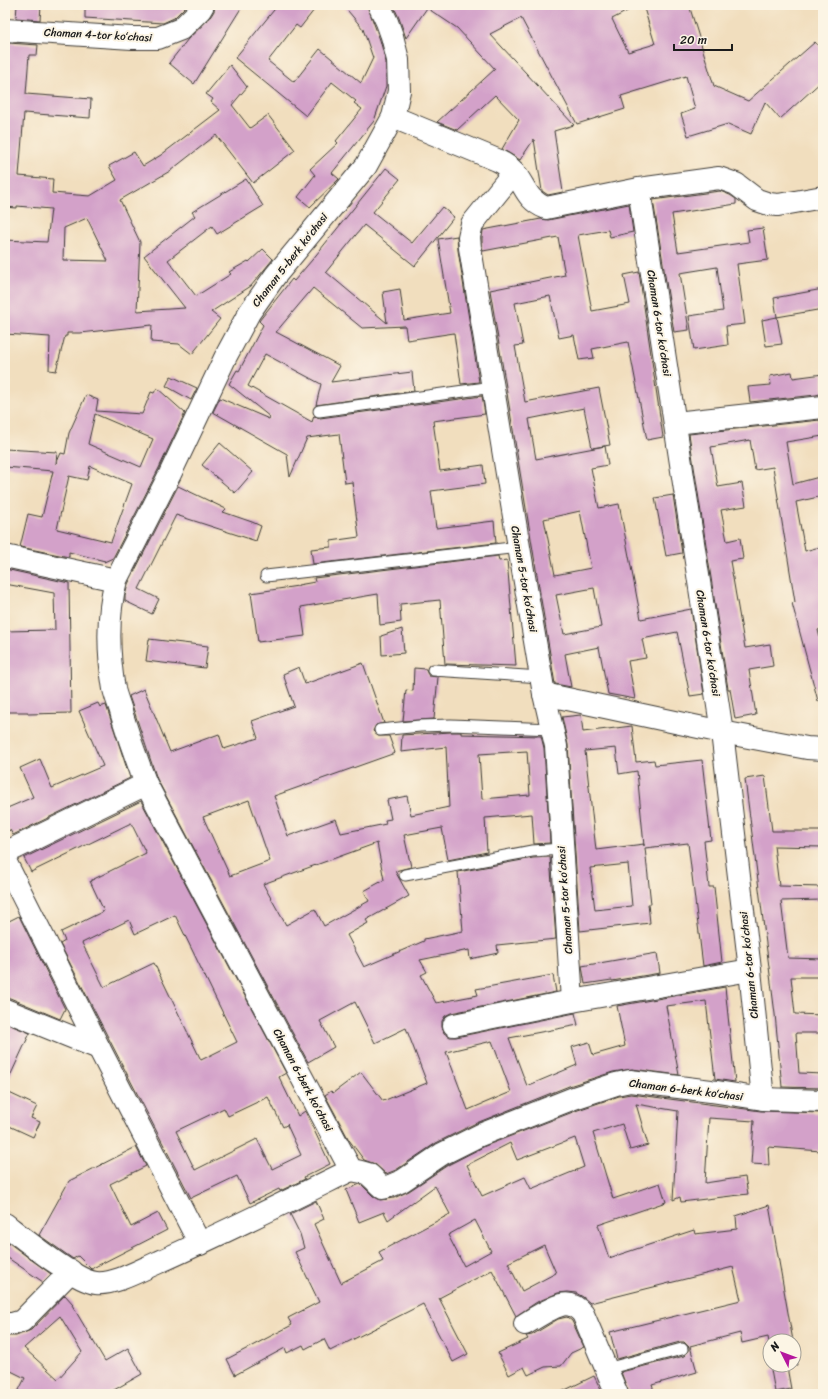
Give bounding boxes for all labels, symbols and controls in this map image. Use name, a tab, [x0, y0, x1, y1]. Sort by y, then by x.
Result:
street label: Chaman 4-tor koʻchasi	[43, 23, 153, 47]
scale bar	[674, 26, 732, 52]
text: 20 m	[680, 29, 707, 51]
street label: Chaman 5-berk koʻchasi	[247, 208, 333, 311]
street label: Chaman 6-tor koʻchasi	[641, 268, 677, 379]
street label: Chaman 5-tor koʻchasi	[505, 524, 543, 635]
street label: Chaman 6-tor koʻchasi	[690, 588, 726, 699]
street label: Chaman 5-tor koʻchasi	[552, 844, 578, 955]
street label: Chaman 6-tor koʻchasi	[734, 910, 764, 1020]
street label: Chaman 6-berk koʻchasi	[268, 1025, 339, 1136]
street label: Chaman 6-berk koʻchasi	[628, 1074, 745, 1107]
north arrow	[762, 1333, 802, 1373]
text: N	[765, 1337, 785, 1357]

